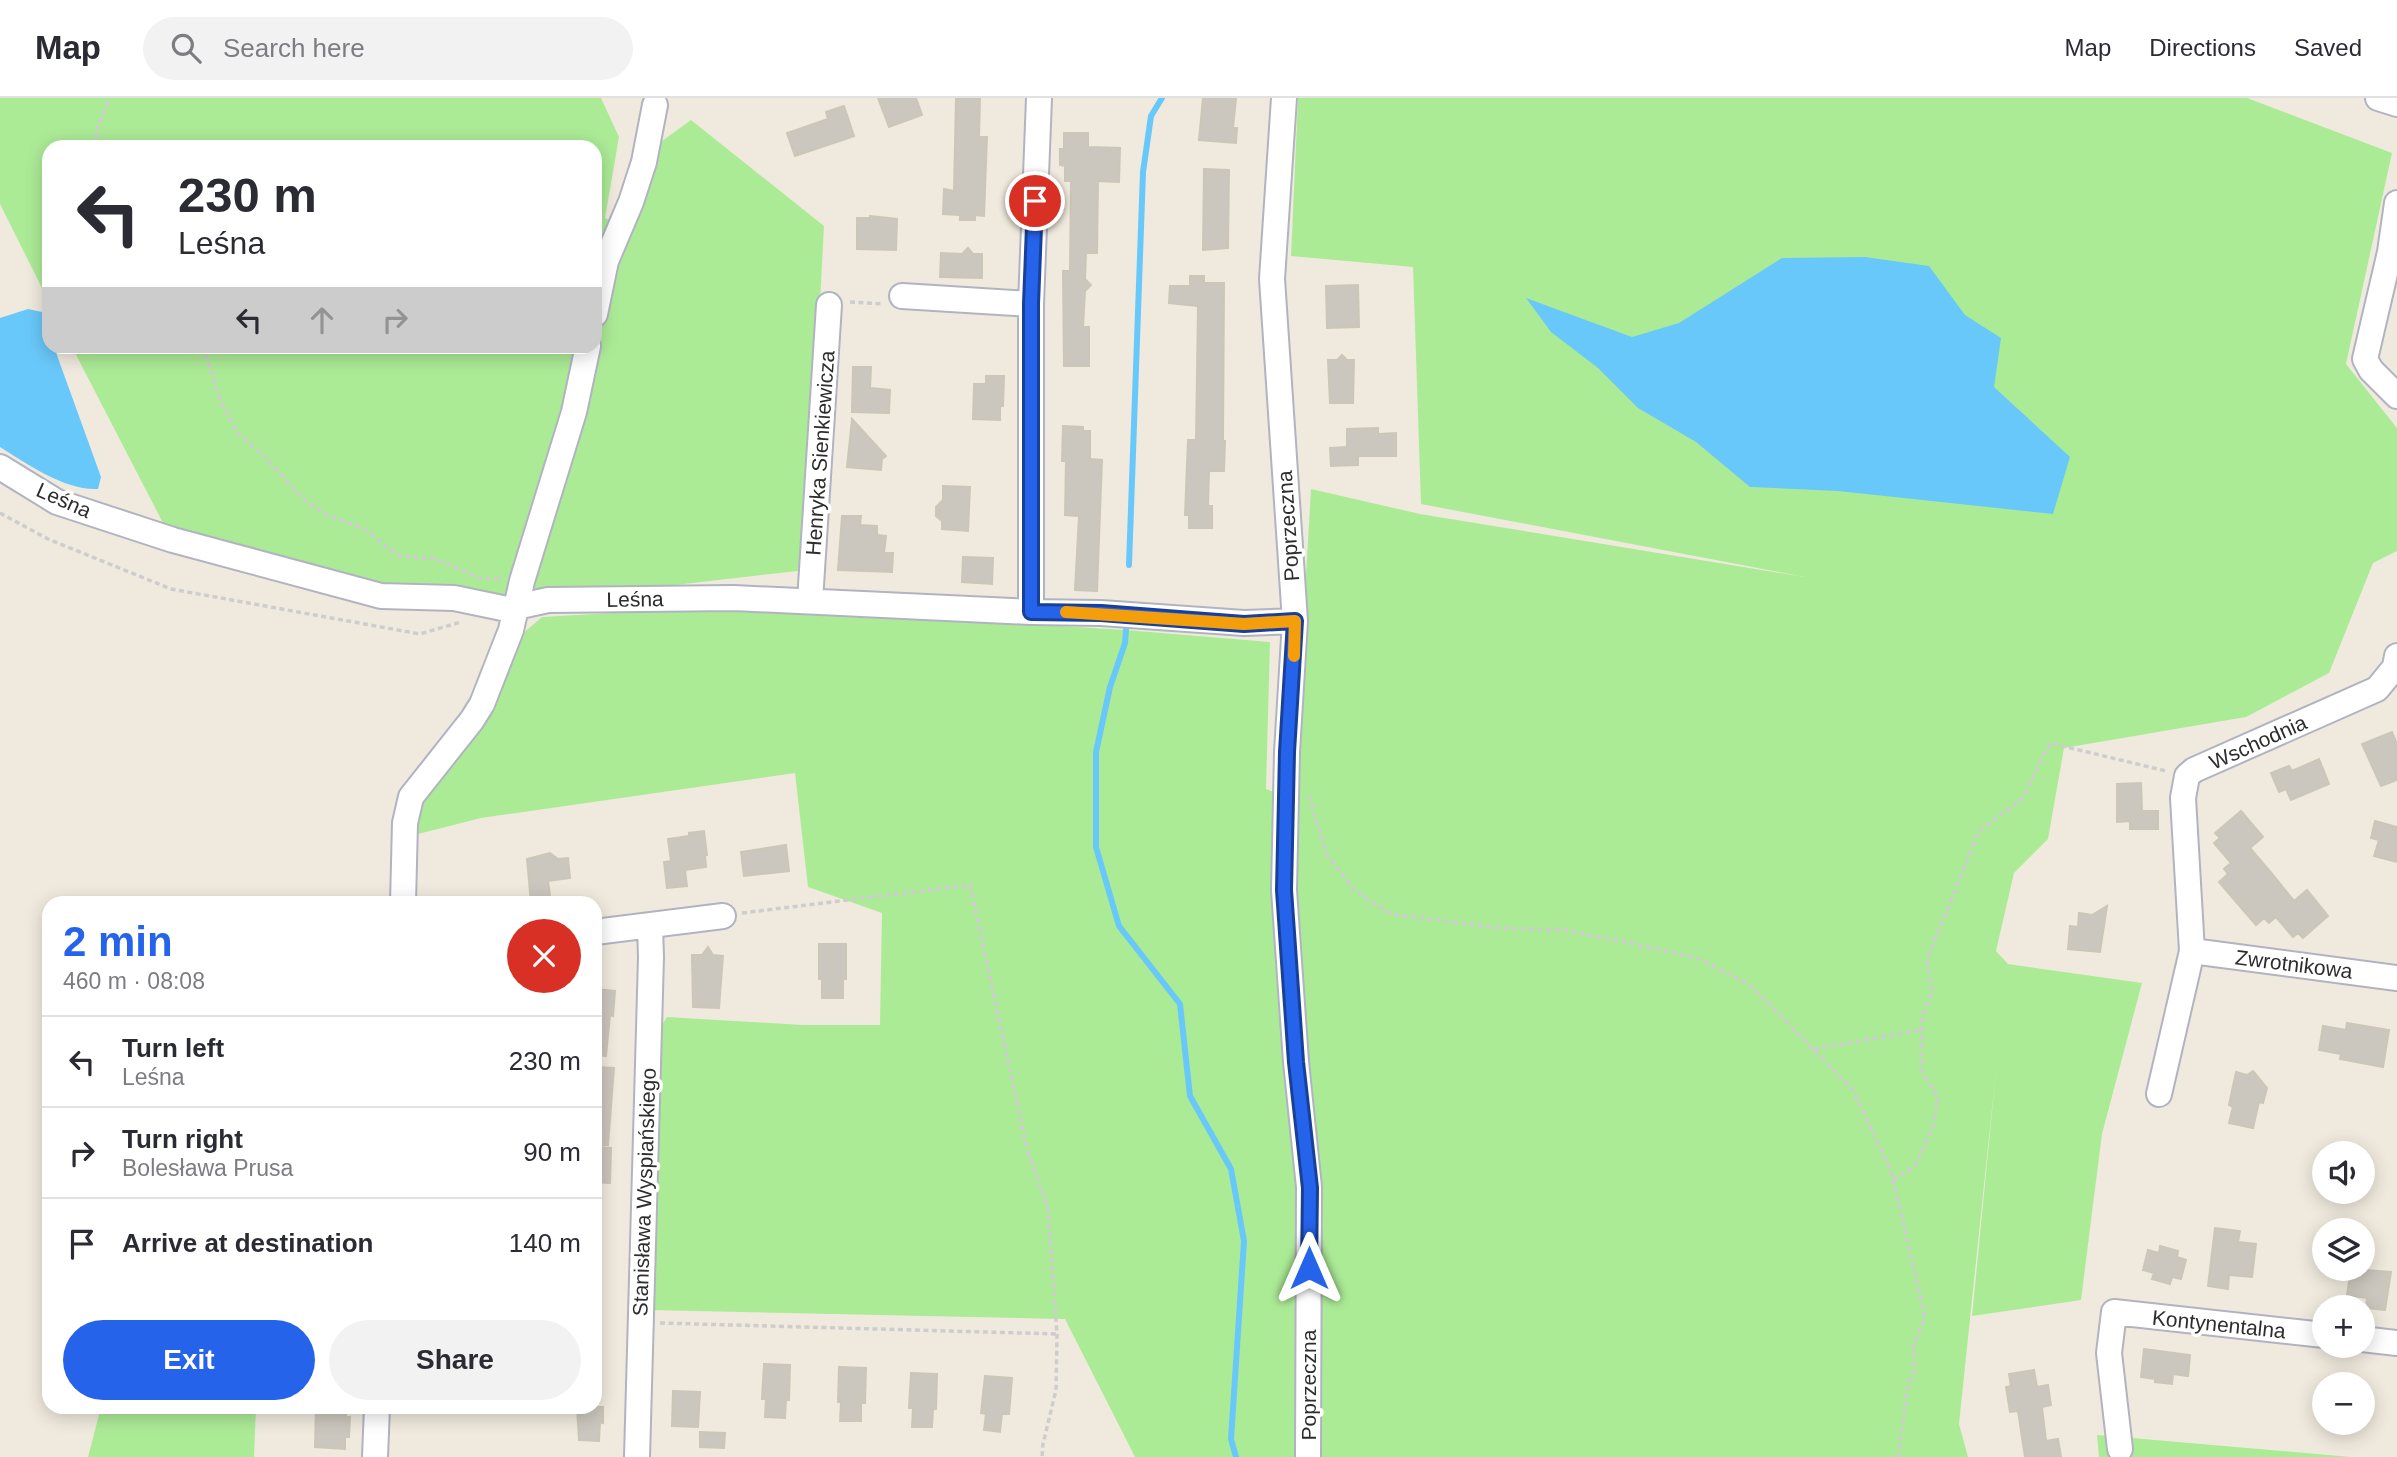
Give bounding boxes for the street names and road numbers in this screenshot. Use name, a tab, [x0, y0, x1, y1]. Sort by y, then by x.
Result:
street label: Henryka Sienkiewicza	[801, 349, 839, 556]
street label: Poprzeczna	[1273, 470, 1303, 582]
street label: Leśna	[33, 478, 95, 522]
street label: Leśna	[606, 587, 664, 611]
street label: Wschodnia	[2206, 710, 2310, 774]
street label: Zwrotnikowa	[2234, 945, 2354, 983]
street label: Stanisława Wyspiańskiego	[628, 1067, 660, 1317]
street label: Kontynentalna	[2151, 1306, 2287, 1342]
street label: Poprzeczna	[1297, 1329, 1320, 1440]

